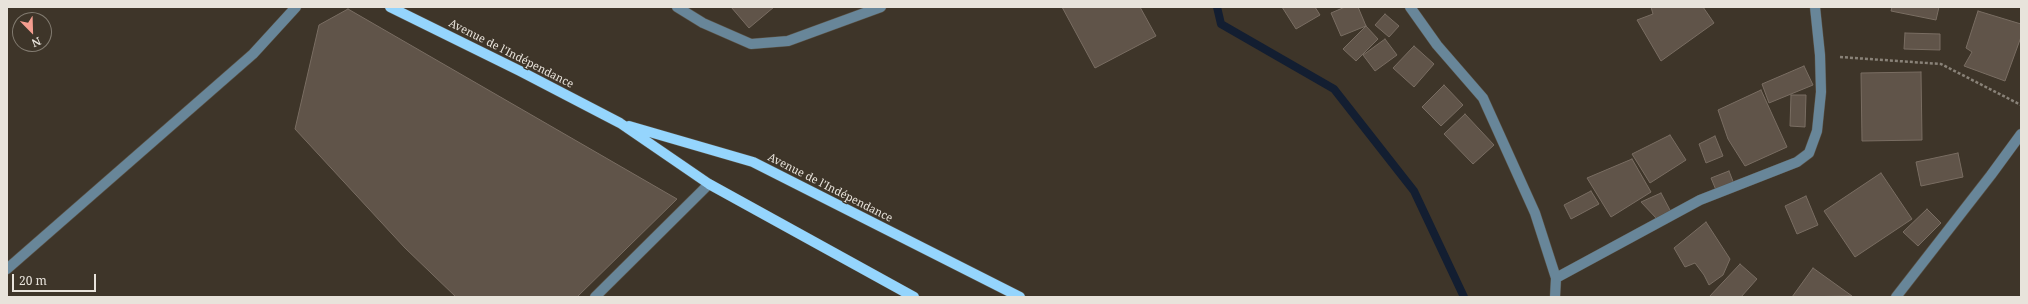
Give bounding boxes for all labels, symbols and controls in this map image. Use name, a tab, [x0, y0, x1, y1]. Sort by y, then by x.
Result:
north arrow	[12, 12, 52, 52]
street label: Avenue de l'Indépendance	[446, 17, 576, 91]
text: N	[30, 34, 43, 51]
street label: Avenue de l'Indépendance	[765, 151, 895, 225]
scale bar	[14, 266, 98, 292]
text: 20 m	[19, 272, 47, 289]

